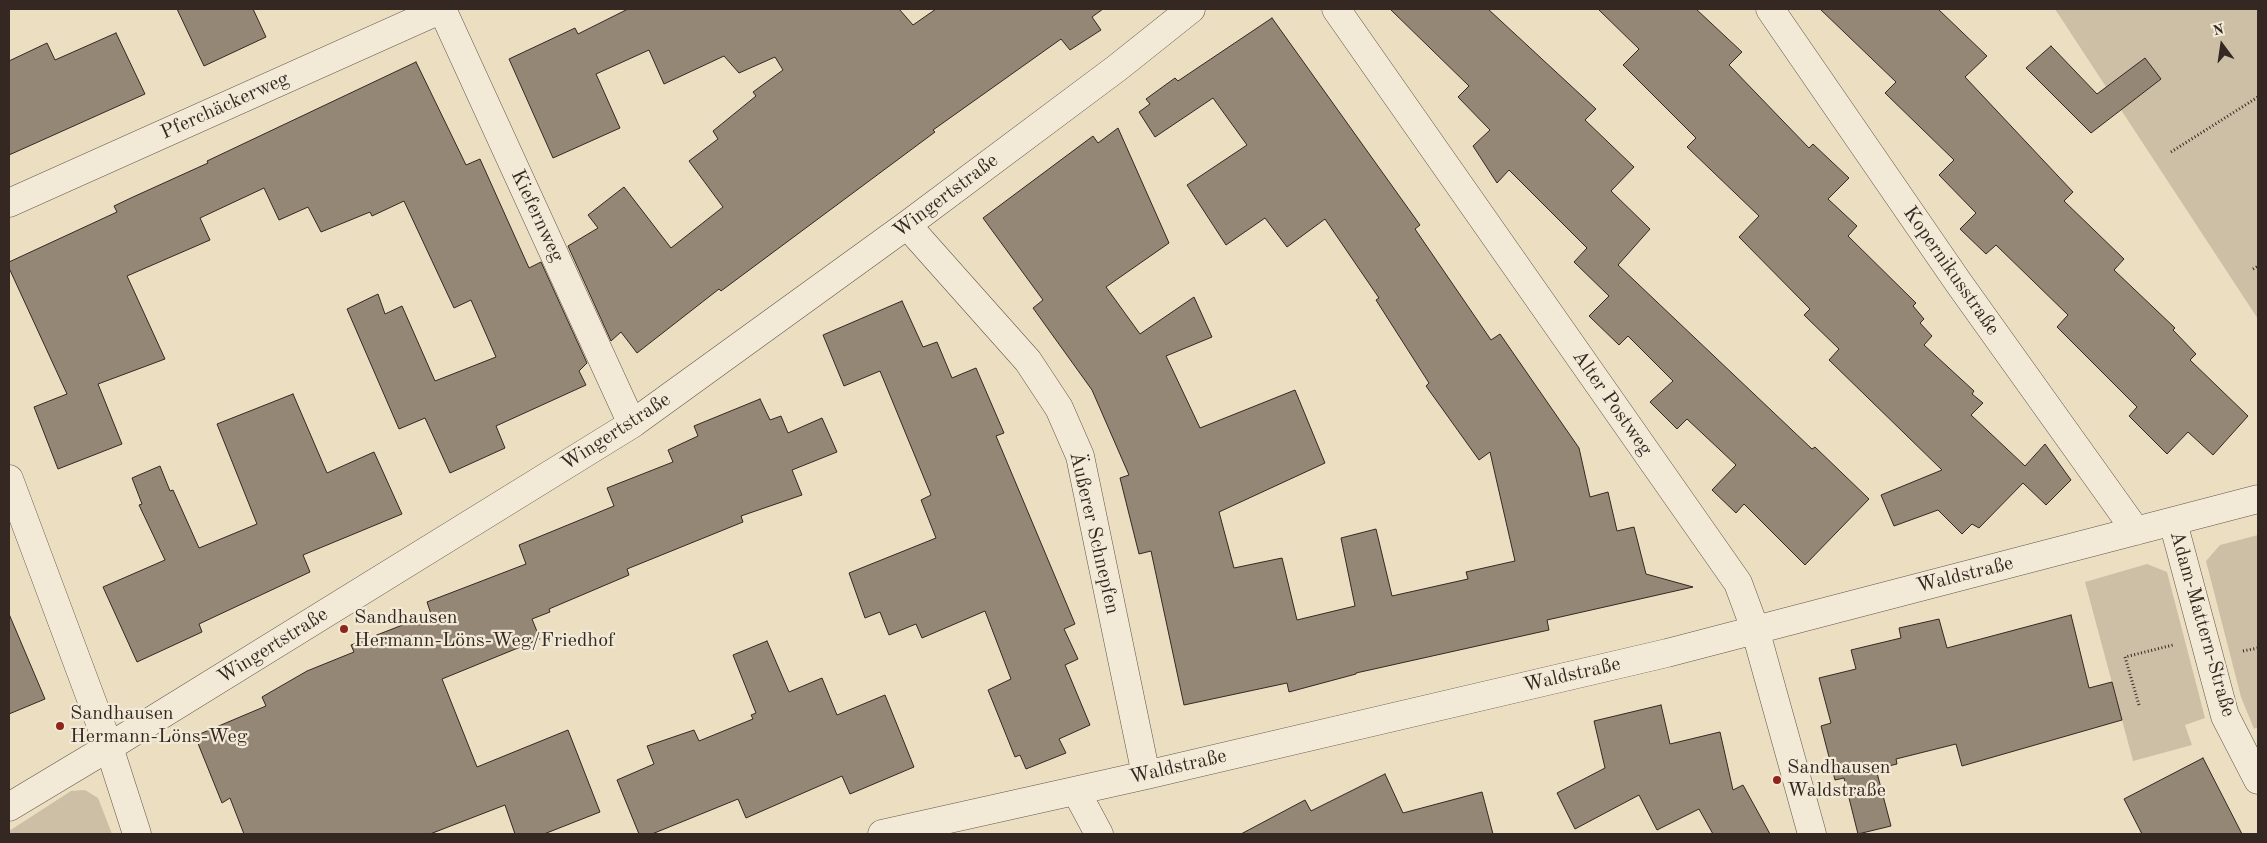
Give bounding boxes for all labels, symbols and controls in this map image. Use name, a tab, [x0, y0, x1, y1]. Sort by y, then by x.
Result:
north arrow	[2197, 20, 2247, 70]
text: N	[2211, 22, 2225, 39]
street label: Pferchäckerweg	[157, 67, 293, 145]
street label: Wingertstraße	[889, 149, 1003, 243]
street label: Kiefernweg	[505, 166, 569, 266]
street label: Kopernikusstraße	[1898, 202, 2004, 340]
street label: Alter Postweg	[1567, 346, 1657, 460]
street label: Wingertstraße	[557, 388, 675, 476]
street label: Äußerer Schnepfen	[1064, 450, 1124, 616]
street label: Adam-Mattern-Straße	[2164, 528, 2240, 720]
street label: Waldstraße	[1914, 551, 2016, 599]
street label: Wingertstraße	[213, 603, 333, 689]
place label: Sandhausen Hermann-Löns-Weg/Friedhof	[354, 606, 615, 653]
marker: Sandhausen Hermann-Löns-Weg/Friedhof	[338, 623, 350, 635]
street label: Waldstraße	[1521, 652, 1623, 698]
place label: Sandhausen Hermann-Löns-Weg	[70, 702, 248, 749]
marker: Sandhausen Hermann-Löns-Weg	[54, 720, 66, 732]
street label: Waldstraße	[1127, 744, 1229, 790]
place label: Sandhausen Waldstraße	[1787, 756, 1891, 803]
marker: Sandhausen Waldstraße	[1771, 774, 1783, 786]

